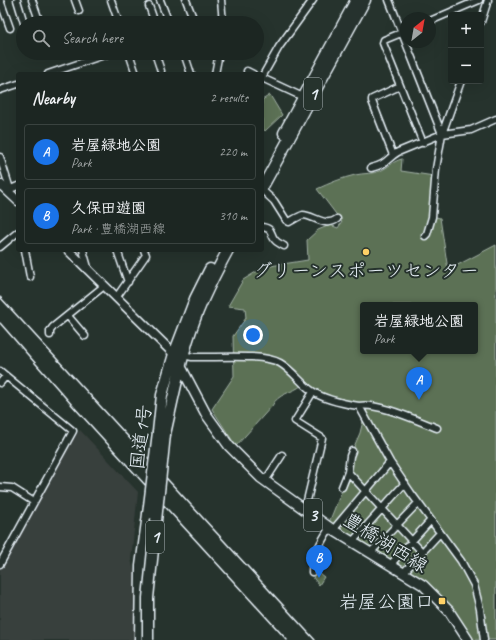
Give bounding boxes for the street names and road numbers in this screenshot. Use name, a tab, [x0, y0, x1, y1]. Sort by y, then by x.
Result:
road number: 1	[304, 78, 322, 110]
street label: 国道1号	[125, 403, 157, 471]
road number: 3	[304, 499, 322, 531]
street label: 豊橋湖西線	[339, 507, 432, 578]
road number: 1	[146, 521, 164, 553]

